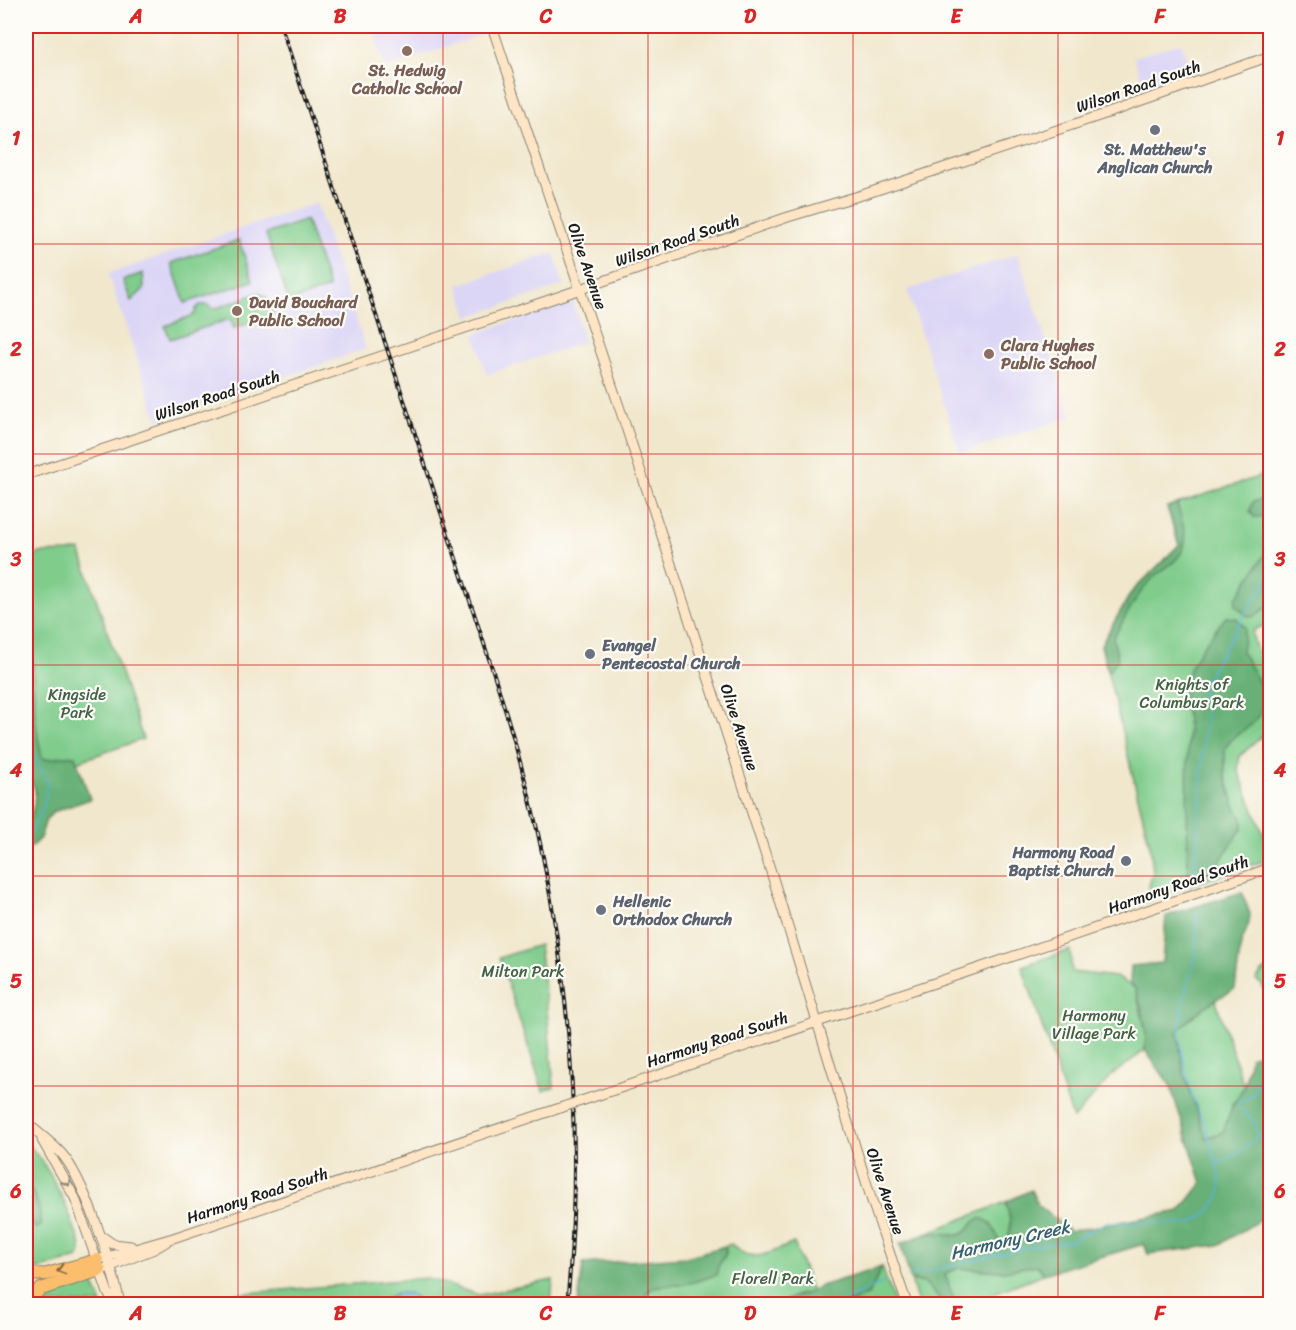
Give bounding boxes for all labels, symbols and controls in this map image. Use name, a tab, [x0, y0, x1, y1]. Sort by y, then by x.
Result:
text: A	[128, 0, 143, 34]
text: B	[334, 0, 347, 34]
text: C	[539, 0, 553, 34]
text: D	[744, 0, 757, 34]
text: E	[950, 0, 963, 34]
text: F	[1154, 0, 1167, 34]
marker: St. Hedwig Catholic School	[400, 44, 414, 58]
street label: Wilson Road South	[1072, 52, 1204, 121]
place label: St. Hedwig Catholic School	[351, 56, 463, 103]
text: 1	[12, 121, 21, 156]
text: 1	[1276, 121, 1285, 156]
marker: St. Matthew's Anglican Church	[1148, 123, 1162, 137]
place label: St. Matthew's Anglican Church	[1097, 135, 1213, 182]
street label: Wilson Road South	[611, 206, 743, 275]
street label: Olive Avenue	[559, 219, 616, 314]
place label: David Bouchard Public School	[249, 288, 359, 335]
marker: David Bouchard Public School	[230, 304, 244, 318]
place label: Clara Hughes Public School	[1000, 331, 1098, 378]
text: 2	[9, 332, 22, 367]
text: 2	[1273, 332, 1286, 367]
marker: Clara Hughes Public School	[982, 347, 996, 361]
street label: Wilson Road South	[151, 362, 283, 429]
text: 3	[10, 542, 22, 577]
text: 3	[1274, 542, 1286, 577]
place label: Evangel Pentecostal Church	[602, 631, 741, 678]
marker: Evangel Pentecostal Church	[583, 647, 597, 661]
park label: Knights of Columbus Park	[1140, 670, 1244, 717]
park label: Kingside Park	[48, 680, 106, 727]
street label: Olive Avenue	[712, 680, 767, 775]
text: 4	[9, 753, 23, 788]
text: 4	[1273, 753, 1287, 788]
place label: Harmony Road Baptist Church	[1008, 838, 1116, 885]
street label: Harmony Road South	[1104, 847, 1253, 922]
marker: Harmony Road Baptist Church	[1119, 854, 1133, 868]
place label: Hellenic Orthodox Church	[612, 887, 733, 934]
marker: Hellenic Orthodox Church	[594, 903, 608, 917]
park label: Milton Park	[482, 957, 565, 986]
text: 5	[10, 964, 22, 999]
text: 5	[1274, 964, 1286, 999]
park label: Harmony Village Park	[1052, 1001, 1136, 1048]
street label: Harmony Road South	[643, 1003, 792, 1076]
street label: Olive Avenue	[858, 1144, 913, 1239]
street label: Harmony Road South	[183, 1159, 332, 1232]
text: 6	[9, 1174, 22, 1209]
text: 6	[1273, 1174, 1286, 1209]
one-way arrow	[60, 1176, 71, 1187]
water label: Harmony Creek	[947, 1210, 1074, 1269]
one-way arrow	[56, 1263, 67, 1275]
park label: Florell Park	[732, 1264, 814, 1293]
text: A	[128, 1296, 143, 1330]
text: B	[334, 1296, 347, 1330]
text: C	[539, 1296, 553, 1330]
text: D	[744, 1296, 757, 1330]
text: E	[950, 1296, 963, 1330]
text: F	[1154, 1296, 1167, 1330]

